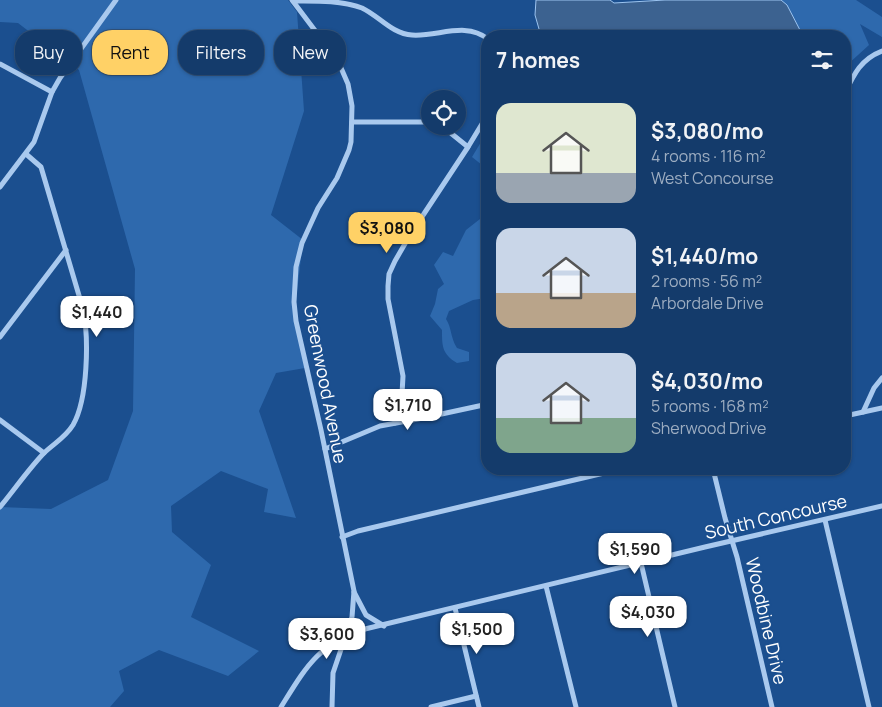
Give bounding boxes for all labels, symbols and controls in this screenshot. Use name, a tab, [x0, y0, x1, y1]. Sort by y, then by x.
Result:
chip: Buy	[15, 30, 82, 75]
chip: Rent	[92, 30, 168, 75]
chip: Filters	[178, 30, 264, 75]
chip: New	[274, 30, 346, 75]
text: 7 homes	[496, 46, 580, 74]
icon: filters	[808, 46, 836, 74]
map controls	[421, 90, 466, 135]
button: locate	[421, 90, 466, 135]
text: $3,080/mo	[651, 117, 763, 145]
icon: home	[536, 123, 596, 183]
text: 4 rooms · 116 m²	[651, 145, 766, 167]
text: West Concourse	[651, 167, 774, 189]
pin: $3,080	[346, 212, 428, 254]
text: $3,080	[359, 217, 415, 239]
text: $1,440/mo	[651, 242, 758, 270]
icon: home	[536, 248, 596, 308]
text: 2 rooms · 56 m²	[651, 270, 762, 292]
text: Arbordale Drive	[651, 292, 764, 314]
pin: $1,440	[56, 296, 138, 338]
text: $1,440	[71, 301, 123, 323]
street label: Greenwood Avenue	[299, 302, 353, 465]
text: $4,030/mo	[651, 367, 763, 395]
icon: home	[536, 373, 596, 433]
pin: $1,710	[367, 388, 449, 431]
text: $1,710	[384, 394, 432, 416]
text: 5 rooms · 168 m²	[651, 395, 769, 417]
text: Sherwood Drive	[651, 417, 766, 439]
street label: South Concourse	[702, 488, 849, 544]
pin: $1,590	[594, 532, 676, 575]
text: $1,590	[609, 538, 661, 560]
street label: Woodbine Drive	[741, 555, 793, 687]
pin: $4,030	[607, 596, 689, 638]
text: $4,030	[621, 601, 675, 623]
pin: $1,500	[436, 612, 518, 655]
pin: $3,600	[286, 618, 368, 660]
text: $1,500	[451, 618, 503, 640]
text: $3,600	[299, 623, 355, 645]

